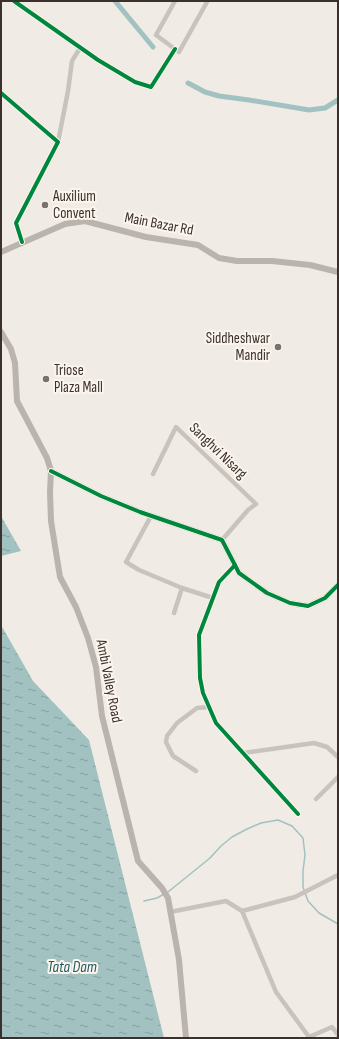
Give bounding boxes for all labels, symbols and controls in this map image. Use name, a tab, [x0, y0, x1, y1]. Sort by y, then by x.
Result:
place label: Auxilium Convent	[52, 187, 96, 223]
marker: Auxilium Convent	[40, 200, 50, 210]
street label: Main Bazar Rd	[123, 208, 195, 240]
place label: Siddheshwar Mandir	[206, 329, 271, 365]
marker: Siddheshwar Mandir	[273, 342, 283, 352]
place label: Triose Plaza Mall	[54, 361, 103, 397]
marker: Triose Plaza Mall	[41, 374, 51, 384]
street label: Sanghvi Nisarg	[185, 419, 251, 483]
street label: Ambi Valley Road	[91, 637, 126, 724]
water label: Tata Dam	[47, 958, 97, 977]

